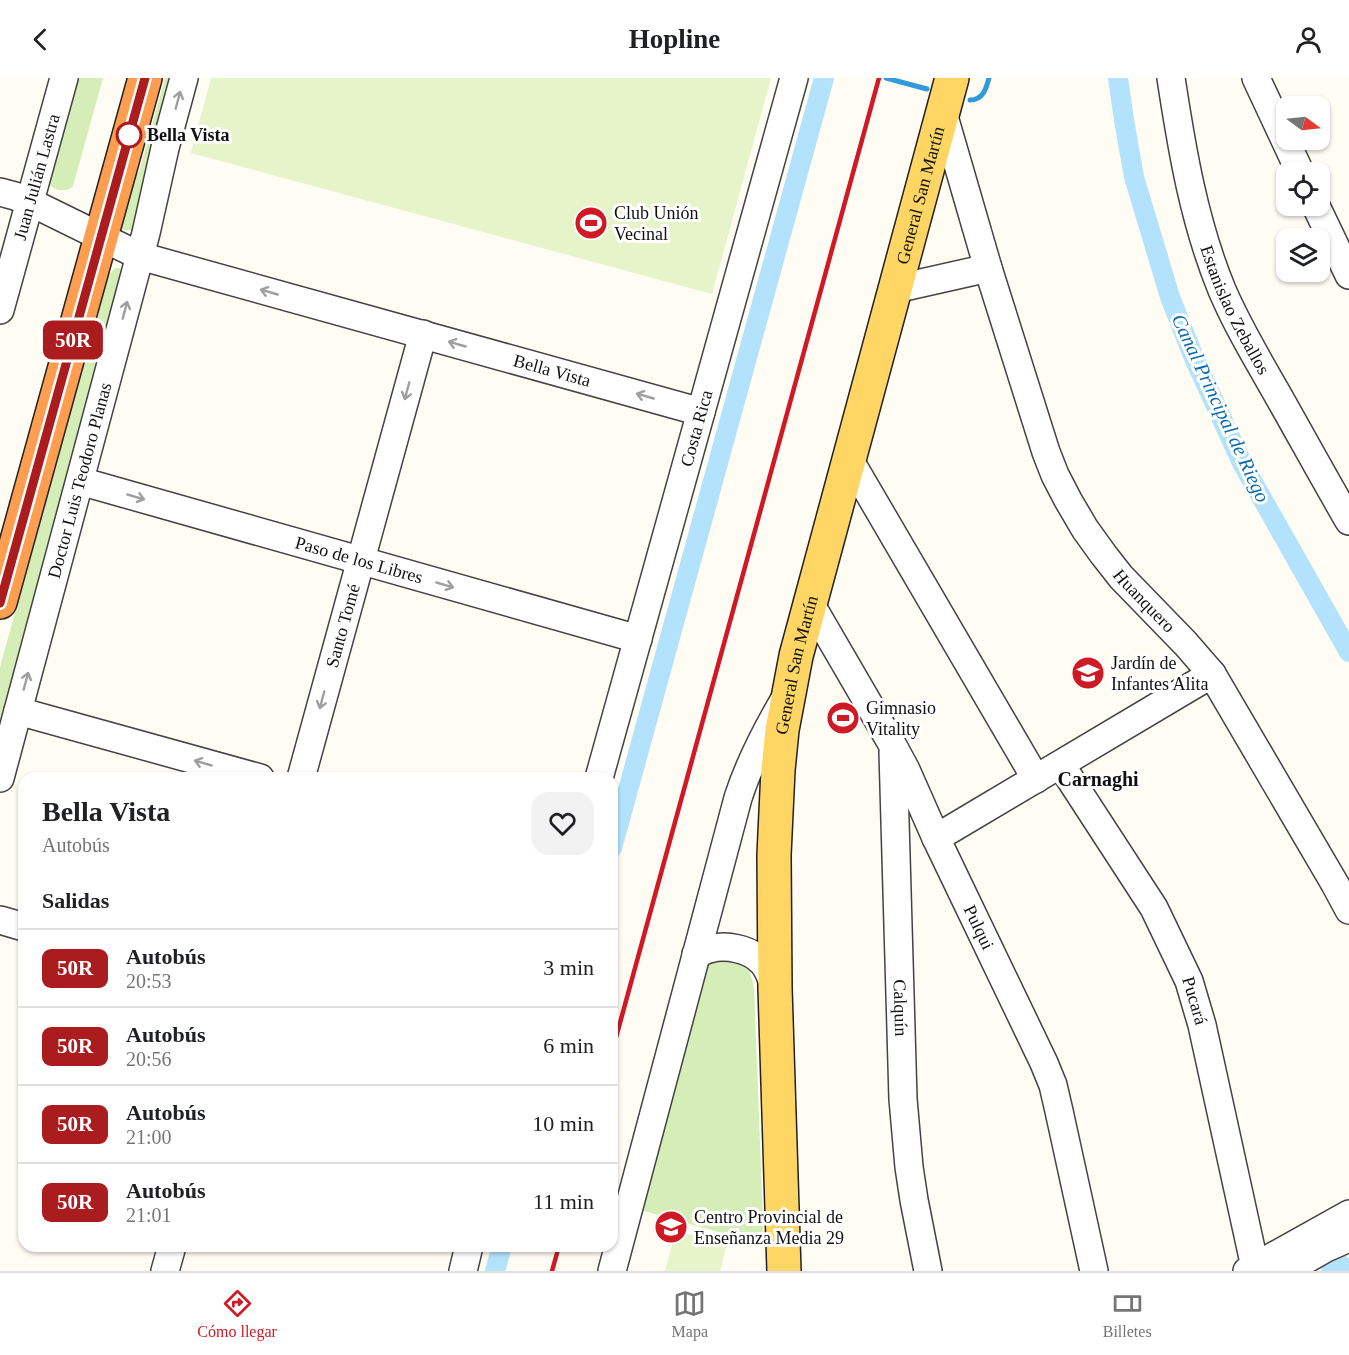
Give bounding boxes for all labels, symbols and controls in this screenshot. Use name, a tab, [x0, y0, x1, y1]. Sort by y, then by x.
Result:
icon: back	[24, 23, 57, 56]
icon: person	[1292, 23, 1325, 56]
text: Hopline	[629, 24, 720, 54]
one-way arrow	[173, 91, 184, 110]
north arrow	[1276, 96, 1330, 150]
map controls	[1276, 96, 1330, 282]
street label: Juan Julián Lastra	[10, 112, 64, 242]
marker: Bella Vista	[116, 122, 142, 148]
street label: General San Martín	[892, 124, 949, 266]
place label: Bella Vista	[147, 125, 230, 145]
button: locate	[1276, 162, 1330, 216]
place label: Club Unión Vecinal	[614, 203, 699, 244]
sports icon: Club Unión Vecinal	[573, 205, 609, 241]
button: layers	[1276, 228, 1330, 282]
street label: Estanislao Zeballos	[1197, 243, 1274, 378]
one-way arrow	[260, 285, 279, 297]
one-way arrow	[120, 301, 132, 320]
water label: Canal Principal de Riego	[1167, 310, 1274, 506]
line badge: 50R	[38, 320, 107, 360]
text: 50R	[55, 328, 91, 352]
one-way arrow	[448, 338, 467, 349]
street label: Bella Vista	[511, 350, 593, 391]
street label: Doctor Luis Teodoro Planas	[44, 380, 115, 581]
one-way arrow	[401, 381, 413, 400]
street label: Costa Rica	[676, 388, 717, 469]
one-way arrow	[636, 390, 655, 401]
one-way arrow	[126, 492, 145, 503]
street label: Paso de los Libres	[293, 532, 425, 588]
street label: Huanquero	[1109, 565, 1179, 636]
one-way arrow	[435, 579, 454, 591]
street label: Santo Tomé	[322, 582, 364, 670]
street label: General San Martín	[771, 593, 822, 736]
place label: Jardín de Infantes Alita	[1111, 653, 1208, 694]
school or university icon: Jardín de Infantes Alita	[1070, 655, 1106, 691]
one-way arrow	[21, 672, 32, 691]
one-way arrow	[316, 690, 328, 709]
place label: Gimnasio Vitality	[866, 698, 936, 739]
sports icon: Gimnasio Vitality	[825, 700, 861, 736]
one-way arrow	[194, 757, 213, 768]
district label: Carnaghi	[1057, 768, 1139, 791]
button: heart	[531, 792, 594, 855]
text: Bella Vista	[42, 796, 170, 827]
text: Autobús	[42, 834, 110, 856]
text: Salidas	[42, 888, 109, 913]
street label: Pulqui	[960, 902, 998, 953]
text: Autobús	[126, 944, 205, 969]
text: 3 min	[543, 955, 594, 980]
text: 50R	[57, 956, 93, 980]
text: 20:53	[126, 970, 172, 992]
street label: Pucará	[1178, 974, 1211, 1027]
street label: Calquín	[890, 979, 911, 1037]
text: Autobús	[126, 1022, 205, 1047]
text: 6 min	[543, 1033, 594, 1058]
text: 50R	[57, 1034, 93, 1058]
text: 20:56	[126, 1048, 172, 1070]
text: Autobús	[126, 1100, 205, 1125]
text: 10 min	[532, 1111, 594, 1136]
text: 50R	[57, 1112, 93, 1136]
text: 21:00	[126, 1126, 172, 1148]
text: Autobús	[126, 1178, 205, 1203]
text: 11 min	[533, 1189, 594, 1214]
text: 50R	[57, 1190, 93, 1214]
text: 21:01	[126, 1204, 172, 1226]
place label: Centro Provincial de Enseñanza Media 29	[694, 1207, 844, 1248]
school or university icon: Centro Provincial de Enseñanza Media 29	[653, 1209, 689, 1245]
tab: Cómo llegar	[197, 1287, 277, 1341]
tab: Mapa	[672, 1287, 708, 1341]
tab: Billetes	[1103, 1287, 1152, 1341]

